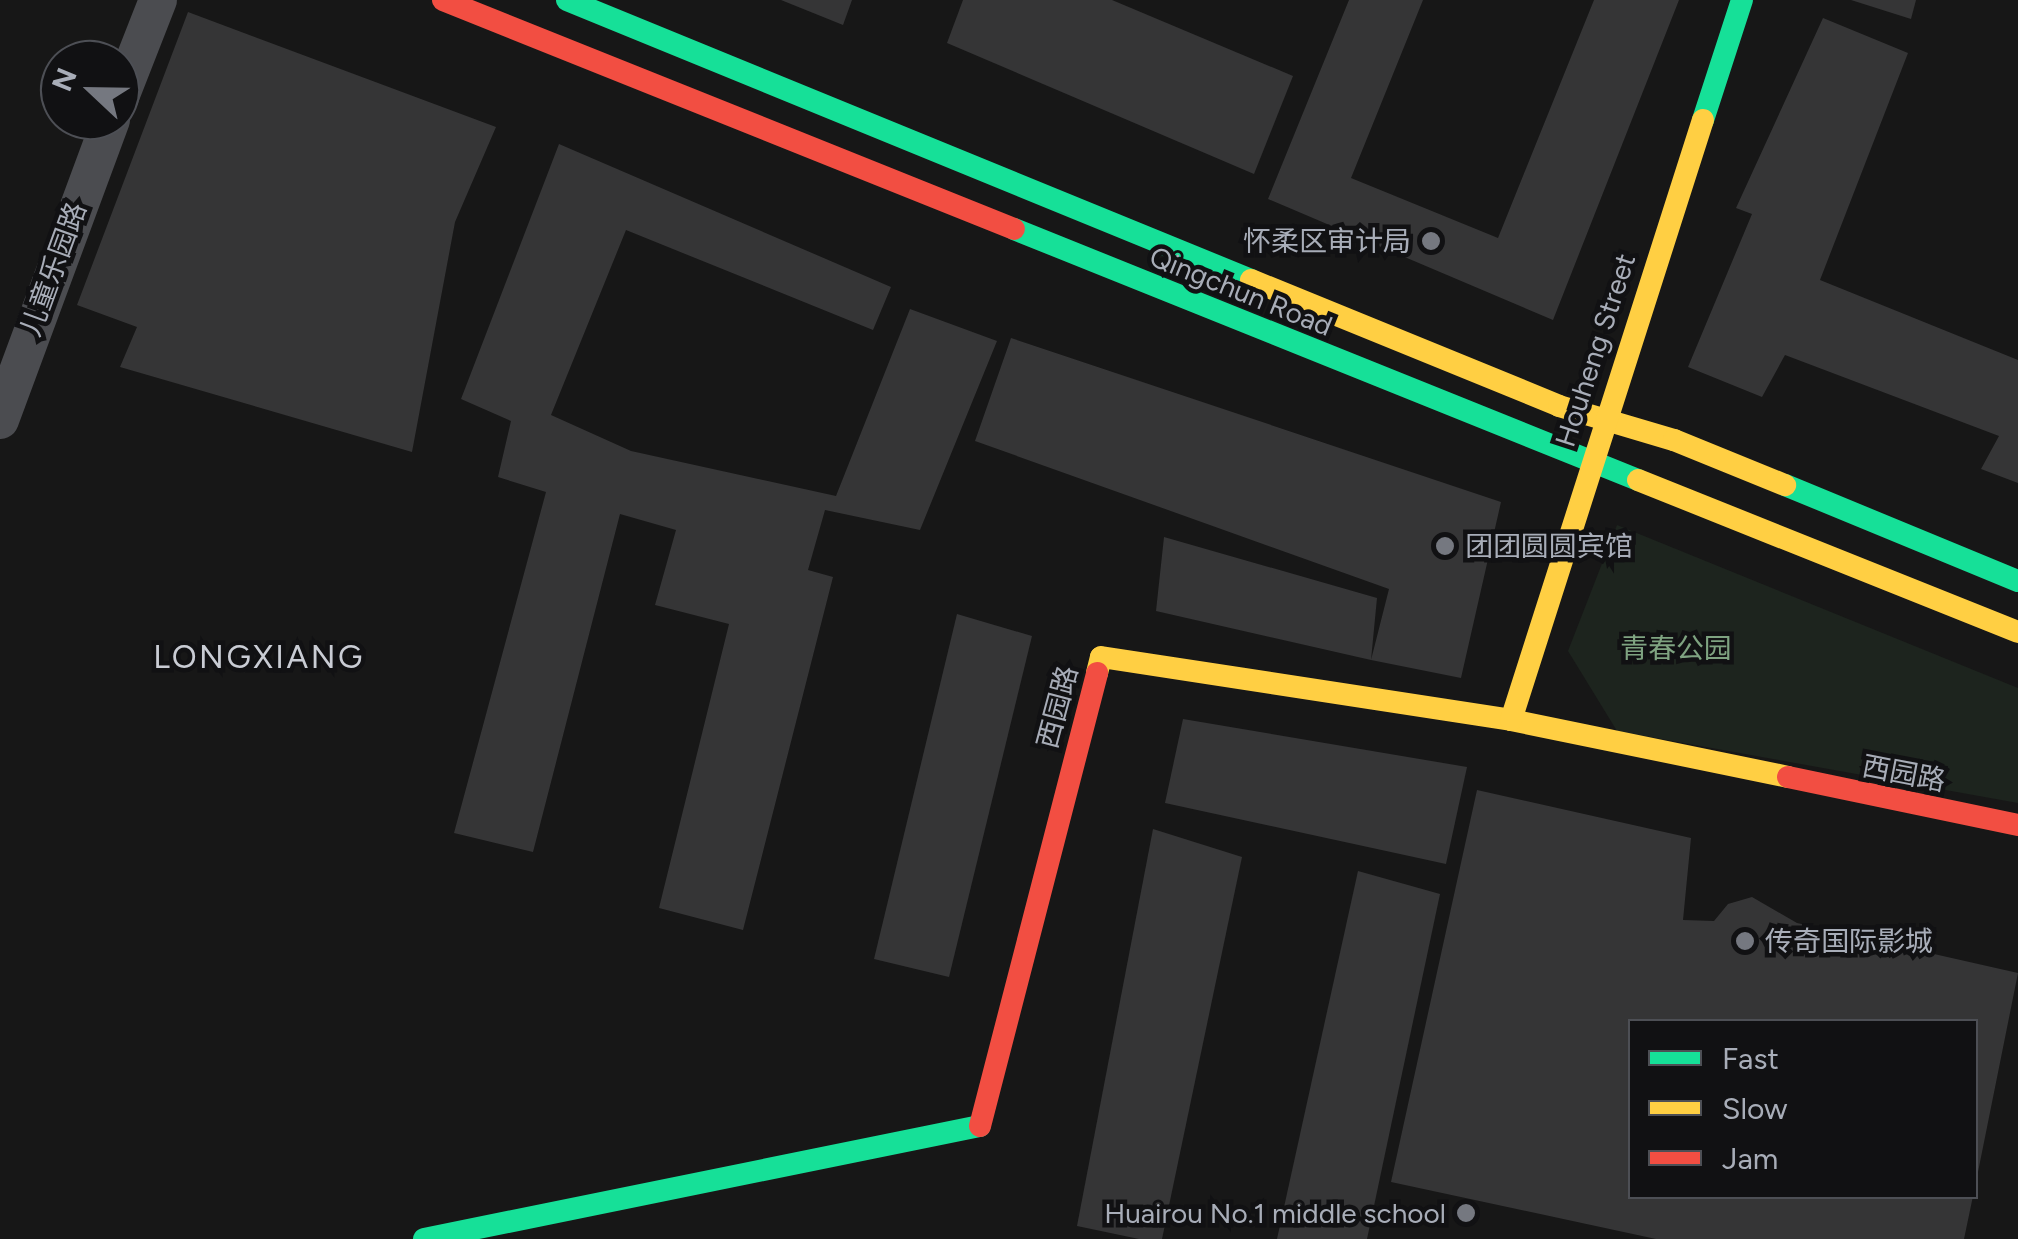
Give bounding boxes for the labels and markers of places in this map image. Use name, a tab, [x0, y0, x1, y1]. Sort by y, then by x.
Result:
place label: 怀柔区审计局	[1243, 224, 1411, 258]
marker: 怀柔区审计局	[1420, 230, 1442, 252]
place label: 团团圆圆宾馆	[1465, 529, 1633, 563]
marker: 团团圆圆宾馆	[1434, 535, 1456, 557]
place label: 传奇国际影城	[1765, 924, 1933, 958]
marker: 传奇国际影城	[1734, 930, 1756, 952]
place label: Huairou No.1 middle school	[1104, 1196, 1446, 1230]
marker: Huairou No.1 middle school	[1455, 1202, 1477, 1224]

